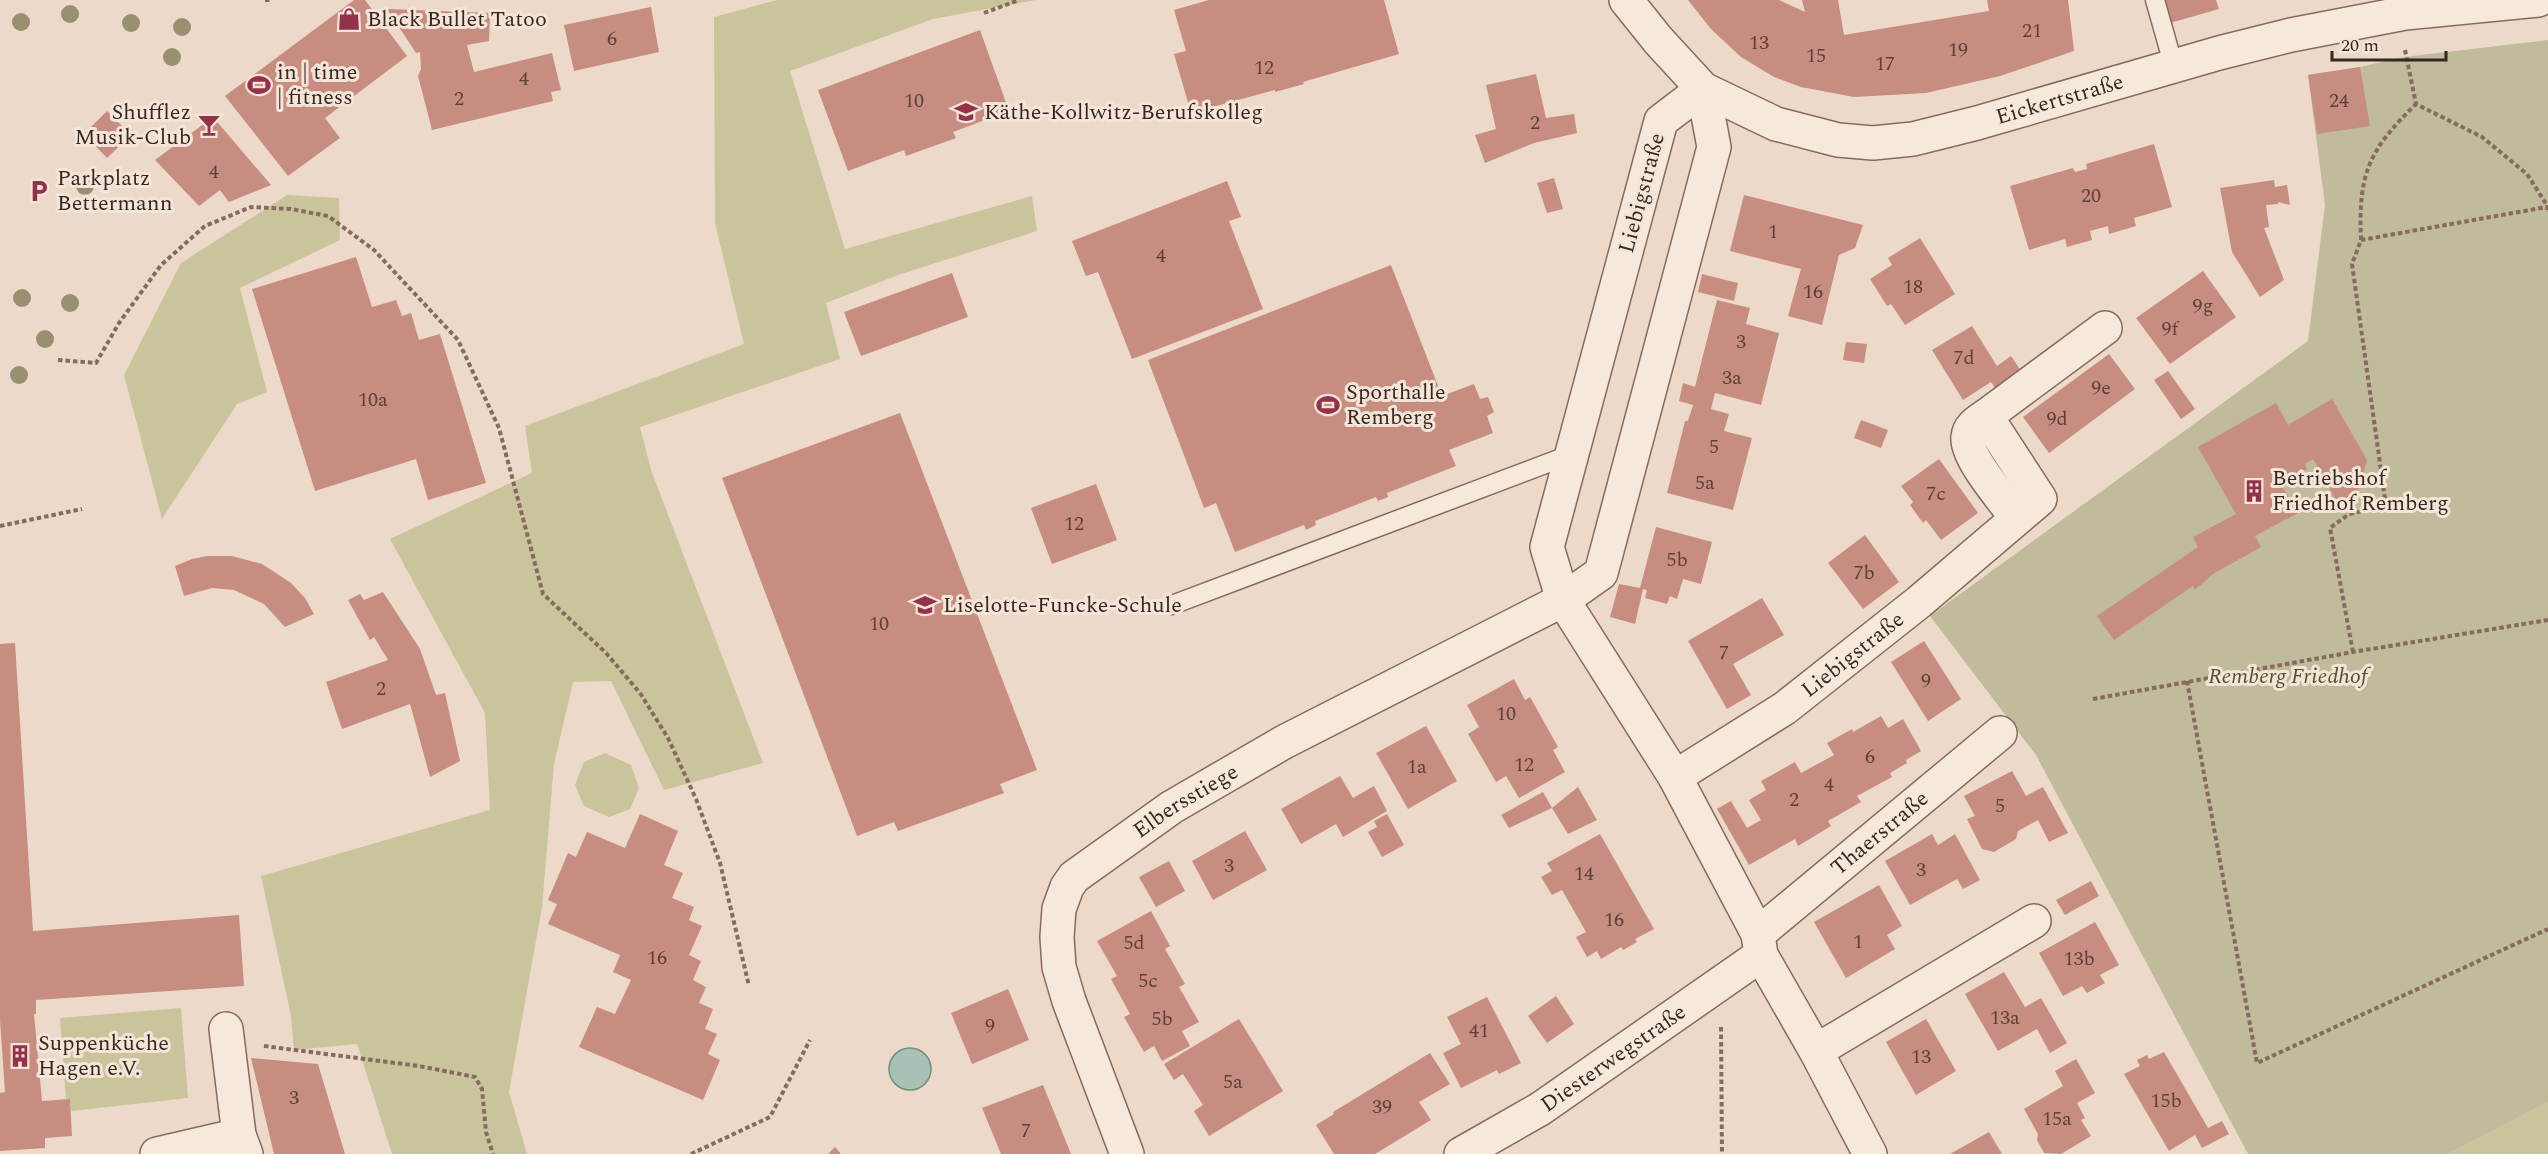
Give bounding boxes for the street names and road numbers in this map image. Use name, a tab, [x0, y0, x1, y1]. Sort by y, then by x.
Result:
street label: Eickertstraße	[1992, 65, 2127, 133]
street label: Liebigstraße	[1610, 129, 1674, 257]
street label: Liebigstraße	[1794, 603, 1911, 706]
street label: Elbersstiege	[1126, 755, 1245, 846]
street label: Thaerstraße	[1823, 782, 1936, 884]
street label: Diesterwegstraße	[1533, 996, 1693, 1121]

